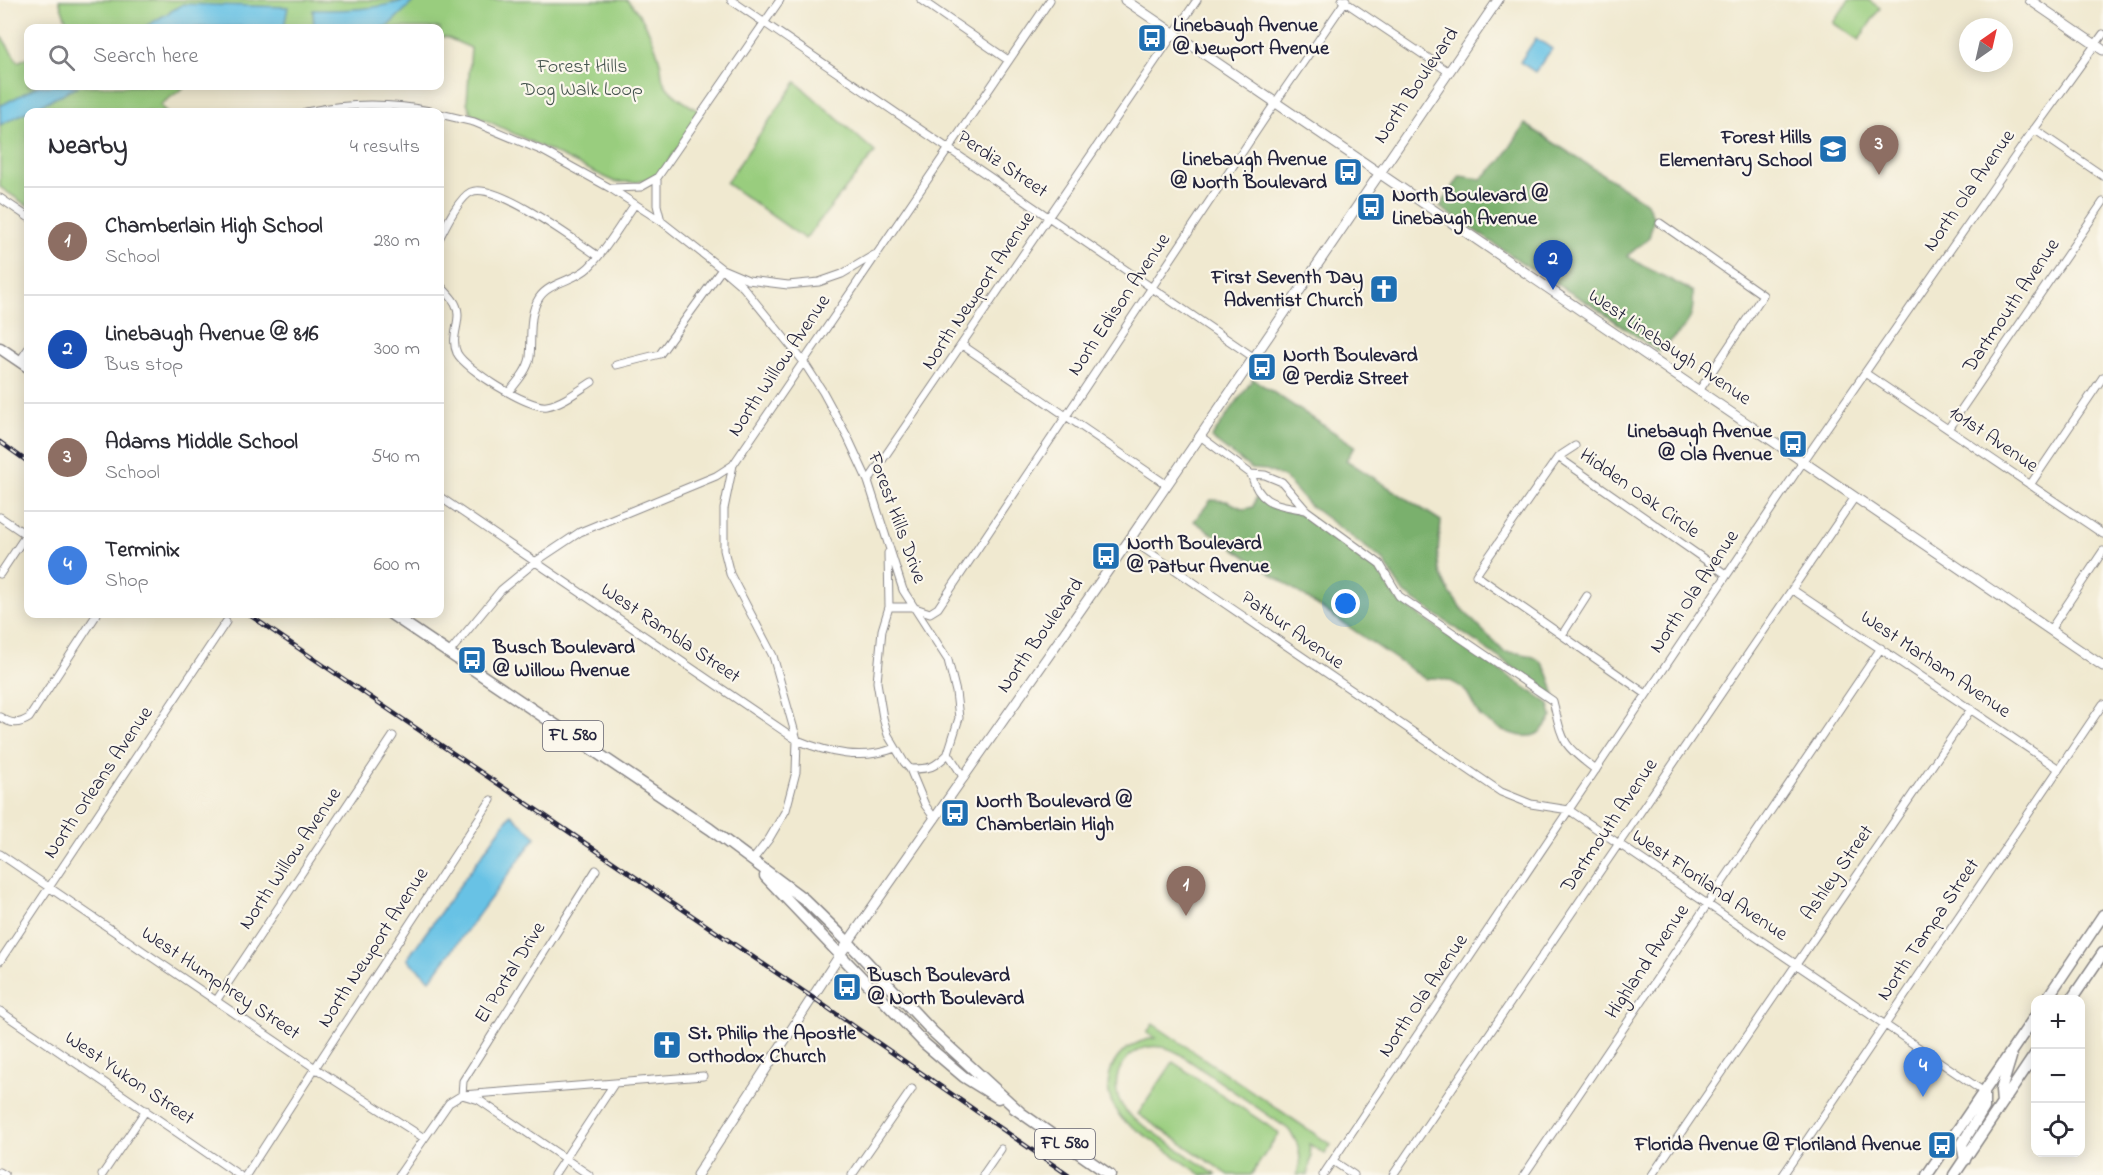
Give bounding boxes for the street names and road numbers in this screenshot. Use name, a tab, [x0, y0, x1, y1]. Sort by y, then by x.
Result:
street label: North Boulevard	[1367, 22, 1467, 150]
street label: Perdiz Street	[951, 124, 1054, 206]
street label: North Ola Avenue	[1917, 124, 2023, 258]
street label: North Newport Avenue	[915, 206, 1043, 376]
street label: Norh Edison Avenue	[1061, 228, 1179, 382]
street label: Dartmouth Avenue	[1956, 233, 2068, 380]
street label: West Linebaugh Avenue	[1581, 282, 1756, 414]
street label: North Willow Avenue	[721, 289, 839, 443]
street label: 101st Avenue	[1942, 399, 2044, 481]
street label: Hidden Oak Circle	[1573, 442, 1705, 546]
street label: Forest Hills Drive	[859, 447, 933, 588]
street label: North Ola Avenue	[1643, 524, 1747, 660]
street label: North Boulevard	[990, 572, 1092, 700]
street label: West Rambla Street	[594, 576, 746, 692]
street label: Patbur Avenue	[1234, 584, 1350, 678]
street label: West Marham Avenue	[1854, 604, 2016, 726]
street label: North Orleans Avenue	[37, 701, 161, 865]
road number: FL 580	[543, 721, 603, 751]
street label: Dartmouth Avenue	[1554, 753, 1666, 900]
street label: North Willow Avenue	[232, 782, 350, 936]
street label: Ashley Street	[1794, 819, 1882, 927]
street label: West Floriland Avenue	[1625, 823, 1793, 949]
street label: North Tampa Street	[1871, 853, 1988, 1007]
street label: North Newport Avenue	[311, 862, 437, 1034]
street label: Highland Avenue	[1599, 899, 1698, 1026]
street label: El Portal Drive	[468, 916, 554, 1029]
street label: West Humphrey Street	[135, 920, 306, 1048]
street label: North Ola Avenue	[1372, 928, 1476, 1064]
street label: West Yukon Street	[58, 1025, 200, 1133]
road number: FL 580	[1035, 1129, 1095, 1159]

